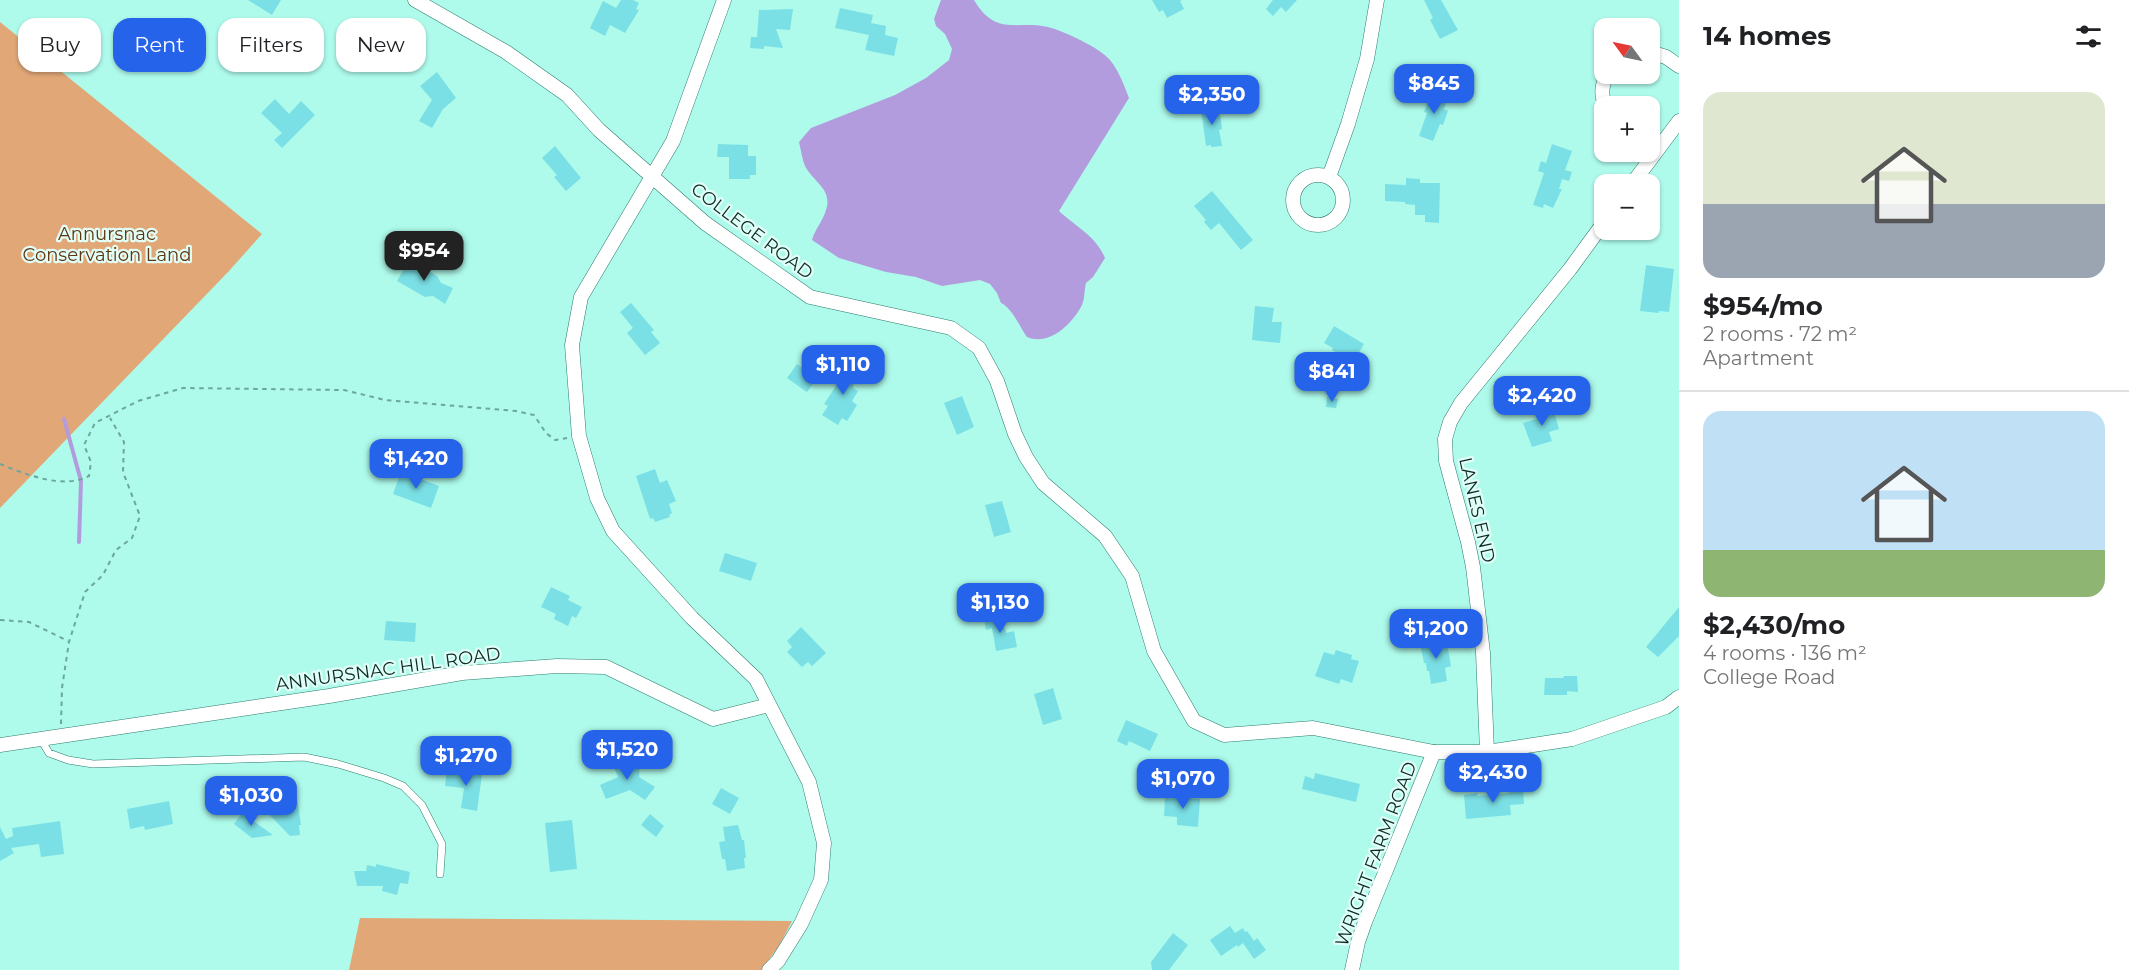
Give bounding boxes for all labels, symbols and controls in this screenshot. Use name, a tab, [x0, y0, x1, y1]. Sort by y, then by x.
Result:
chip: Buy	[18, 18, 101, 72]
chip: Rent	[113, 18, 206, 72]
chip: Filters	[218, 18, 324, 72]
chip: New	[336, 18, 426, 72]
north arrow	[1594, 18, 1660, 84]
map controls	[1594, 18, 1660, 240]
text: 14 homes	[1703, 20, 1831, 52]
icon: filters	[2072, 20, 2105, 53]
pin: $845	[1398, 64, 1470, 115]
text: $845	[1408, 71, 1460, 95]
pin: $2,350	[1163, 75, 1261, 126]
text: $2,350	[1178, 82, 1246, 106]
button: +	[1594, 96, 1660, 162]
icon: home	[1850, 131, 1958, 239]
button: −	[1594, 174, 1660, 240]
street label: COLLEGE ROAD	[687, 178, 817, 284]
park label: Annursnac Conservation Land	[23, 223, 191, 266]
pin: $954	[388, 231, 460, 282]
text: $954	[399, 238, 449, 262]
text: $954/mo	[1703, 290, 1823, 322]
text: 2 rooms · 72 m²	[1703, 322, 1857, 346]
pin: $1,110	[794, 345, 892, 396]
text: Apartment	[1703, 346, 1814, 370]
text: $1,110	[816, 352, 870, 376]
pin: $841	[1296, 352, 1368, 403]
text: $841	[1308, 359, 1356, 383]
pin: $2,420	[1493, 376, 1591, 427]
text: $2,420	[1507, 383, 1577, 407]
pin: $1,420	[367, 439, 465, 490]
text: $1,420	[384, 446, 448, 470]
icon: home	[1850, 450, 1958, 558]
street label: LANES END	[1454, 455, 1500, 565]
pin: $1,130	[951, 583, 1049, 634]
text: $1,130	[971, 590, 1029, 614]
pin: $1,200	[1387, 609, 1485, 660]
text: $2,430/mo	[1703, 609, 1845, 641]
text: $1,200	[1404, 616, 1468, 640]
text: 4 rooms · 136 m²	[1703, 641, 1867, 665]
street label: ANNURSNAC HILL ROAD	[274, 642, 502, 696]
text: College Road	[1703, 665, 1835, 689]
pin: $1,520	[578, 730, 676, 781]
pin: $1,270	[417, 736, 515, 787]
text: $1,520	[596, 737, 658, 761]
text: $1,270	[434, 743, 498, 767]
pin: $2,430	[1444, 753, 1542, 804]
pin: $1,070	[1134, 759, 1232, 810]
street label: WRIGHT FARM ROAD	[1331, 759, 1421, 949]
text: $2,430	[1458, 760, 1528, 784]
text: $1,070	[1151, 766, 1215, 790]
pin: $1,030	[202, 776, 300, 827]
text: $1,030	[219, 783, 283, 807]

